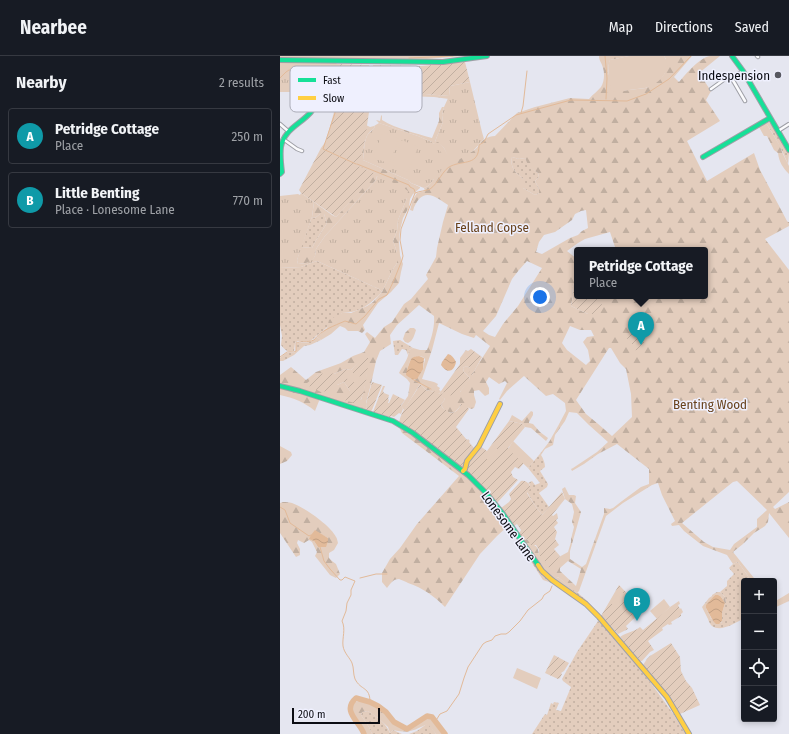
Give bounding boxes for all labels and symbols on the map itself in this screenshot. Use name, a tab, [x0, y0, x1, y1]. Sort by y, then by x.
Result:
legend	[290, 66, 422, 112]
place label: Indespension	[698, 68, 770, 83]
marker: Indespension	[773, 70, 783, 80]
text: Fast	[323, 74, 341, 87]
text: Slow	[323, 92, 344, 105]
park label: Felland Copse	[455, 220, 529, 235]
your location	[530, 287, 550, 307]
pin: A	[628, 312, 654, 345]
park label: Benting Wood	[673, 397, 747, 412]
street label: Lonesome Lane	[478, 488, 539, 564]
pin: B	[624, 588, 650, 621]
scale bar	[292, 706, 380, 725]

